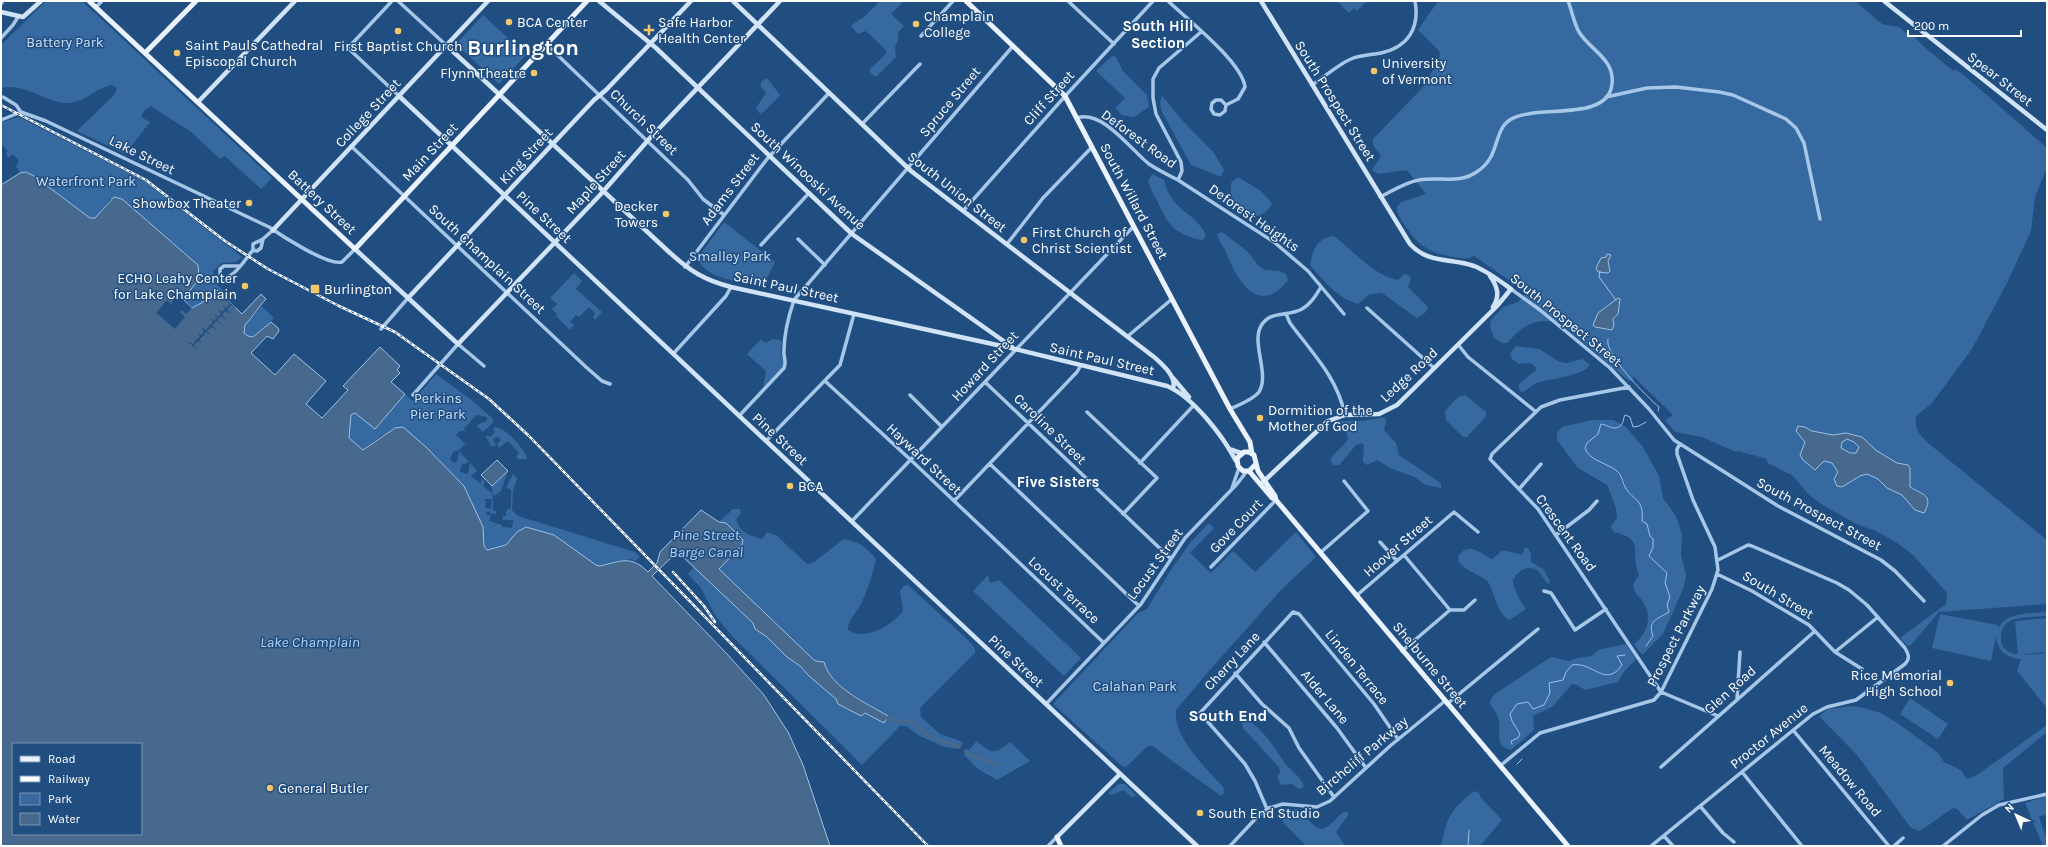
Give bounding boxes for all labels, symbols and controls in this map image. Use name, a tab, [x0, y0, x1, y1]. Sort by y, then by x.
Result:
place label: Champlain College	[924, 8, 994, 41]
scale bar	[1908, 12, 2021, 38]
place label: BCA Center	[517, 14, 588, 31]
place label: Safe Harbor Health Center	[658, 14, 746, 47]
marker: BCA Center	[504, 17, 514, 27]
district label: South Hill Section	[1122, 17, 1194, 52]
marker: Champlain College	[911, 19, 921, 29]
text: 200 m	[1914, 19, 1949, 33]
marker: Safe Harbor Health Center	[643, 24, 655, 36]
marker: First Baptist Church	[393, 26, 403, 36]
park label: Battery Park	[26, 34, 104, 51]
district label: Burlington	[467, 35, 579, 61]
place label: Saint Pauls Cathedral Episcopal Church	[185, 37, 323, 70]
place label: First Baptist Church	[334, 38, 462, 55]
street label: South Prospect Street	[1291, 38, 1379, 164]
marker: Saint Pauls Cathedral Episcopal Church	[172, 48, 182, 58]
street label: Spear Street	[1964, 48, 2036, 110]
place label: University of Vermont	[1382, 55, 1452, 88]
street label: Spruce Street	[916, 63, 984, 141]
place label: Flynn Theatre	[440, 65, 526, 82]
marker: University of Vermont	[1369, 66, 1379, 76]
street label: Cliff Street	[1020, 67, 1078, 129]
marker: Flynn Theatre	[529, 68, 539, 78]
street label: College Street	[332, 75, 404, 151]
street label: Church Street	[606, 85, 682, 159]
street label: Deforest Road	[1098, 106, 1180, 172]
street label: South Winooski Avenue	[747, 118, 869, 234]
street label: Main Street	[399, 119, 461, 185]
street label: King Street	[496, 124, 556, 188]
street label: Lake Street	[106, 132, 178, 178]
street label: South Willard Street	[1096, 140, 1172, 262]
street label: Maple Street	[563, 146, 629, 218]
street label: South Union Street	[904, 148, 1010, 236]
street label: Adams Street	[697, 149, 763, 229]
street label: Battery Street	[284, 166, 360, 238]
park label: Waterfront Park	[36, 173, 136, 190]
street label: Deforest Heights	[1205, 180, 1303, 256]
street label: Pine Street	[513, 187, 575, 247]
place label: Showbox Theater	[132, 195, 242, 212]
marker: Showbox Theater	[244, 198, 254, 208]
place label: Decker Towers	[614, 198, 659, 231]
street label: South Champlain Street	[425, 200, 549, 318]
marker: Decker Towers	[661, 209, 671, 219]
place label: First Church of Christ Scientist	[1032, 224, 1132, 257]
marker: First Church of Christ Scientist	[1019, 235, 1029, 245]
park label: Smalley Park	[689, 248, 771, 265]
street label: Saint Paul Street	[732, 268, 840, 306]
place label: ECHO Leahy Center for Lake Champlain	[113, 270, 238, 303]
street label: South Prospect Street	[1507, 270, 1625, 370]
marker: ECHO Leahy Center for Lake Champlain	[240, 281, 250, 291]
place label: Burlington	[324, 281, 392, 298]
marker: Burlington	[309, 283, 321, 295]
street label: Howard Street	[948, 327, 1022, 405]
street label: Saint Paul Street	[1048, 339, 1156, 379]
street label: Ledge Road	[1377, 344, 1441, 406]
park label: Perkins Pier Park	[410, 390, 466, 423]
street label: Caroline Street	[1010, 390, 1090, 468]
place label: Dormition of the Mother of God	[1268, 402, 1373, 435]
street label: Pine Street	[749, 409, 811, 469]
marker: Dormition of the Mother of God	[1255, 413, 1265, 423]
street label: Hayward Street	[883, 420, 965, 498]
district label: Five Sisters	[1017, 473, 1099, 491]
street label: South Prospect Street	[1754, 474, 1884, 554]
place label: BCA	[798, 478, 823, 495]
marker: BCA	[785, 481, 795, 491]
street label: Crescent Road	[1532, 491, 1600, 575]
street label: Gove Court	[1206, 495, 1266, 557]
street label: Hoover Street	[1360, 511, 1436, 581]
street label: Locust Street	[1123, 525, 1187, 603]
water label: Pine Street Barge Canal	[669, 526, 743, 561]
street label: Locust Terrace	[1025, 553, 1103, 627]
street label: South Street	[1739, 567, 1817, 623]
street label: Prospect Parkway	[1643, 582, 1709, 690]
street label: Shelburne Street	[1389, 618, 1471, 712]
street label: Linden Terrace	[1322, 626, 1392, 708]
street label: Cherry Lane	[1201, 628, 1263, 694]
street label: Pine Street	[985, 631, 1047, 691]
water label: Lake Champlain	[260, 633, 360, 651]
street label: Glen Road	[1700, 662, 1760, 718]
street label: Alder Lane	[1297, 666, 1353, 728]
place label: Rice Memorial High School	[1851, 667, 1942, 700]
park label: Calahan Park	[1093, 678, 1177, 695]
marker: Rice Memorial High School	[1945, 678, 1955, 688]
street label: Proctor Avenue	[1727, 699, 1811, 773]
district label: South End	[1189, 706, 1267, 725]
street label: Birchcliff Parkway	[1313, 712, 1412, 799]
street label: Meadow Road	[1815, 742, 1885, 820]
legend	[12, 743, 142, 835]
text: Road	[48, 752, 76, 766]
text: Railway	[48, 772, 90, 786]
place label: General Butler	[278, 780, 369, 797]
marker: General Butler	[265, 783, 275, 793]
text: Park	[48, 792, 73, 806]
north arrow	[1996, 795, 2036, 835]
text: N	[2002, 801, 2017, 816]
place label: South End Studio	[1208, 805, 1320, 822]
marker: South End Studio	[1195, 808, 1205, 818]
text: Water	[48, 812, 81, 826]

